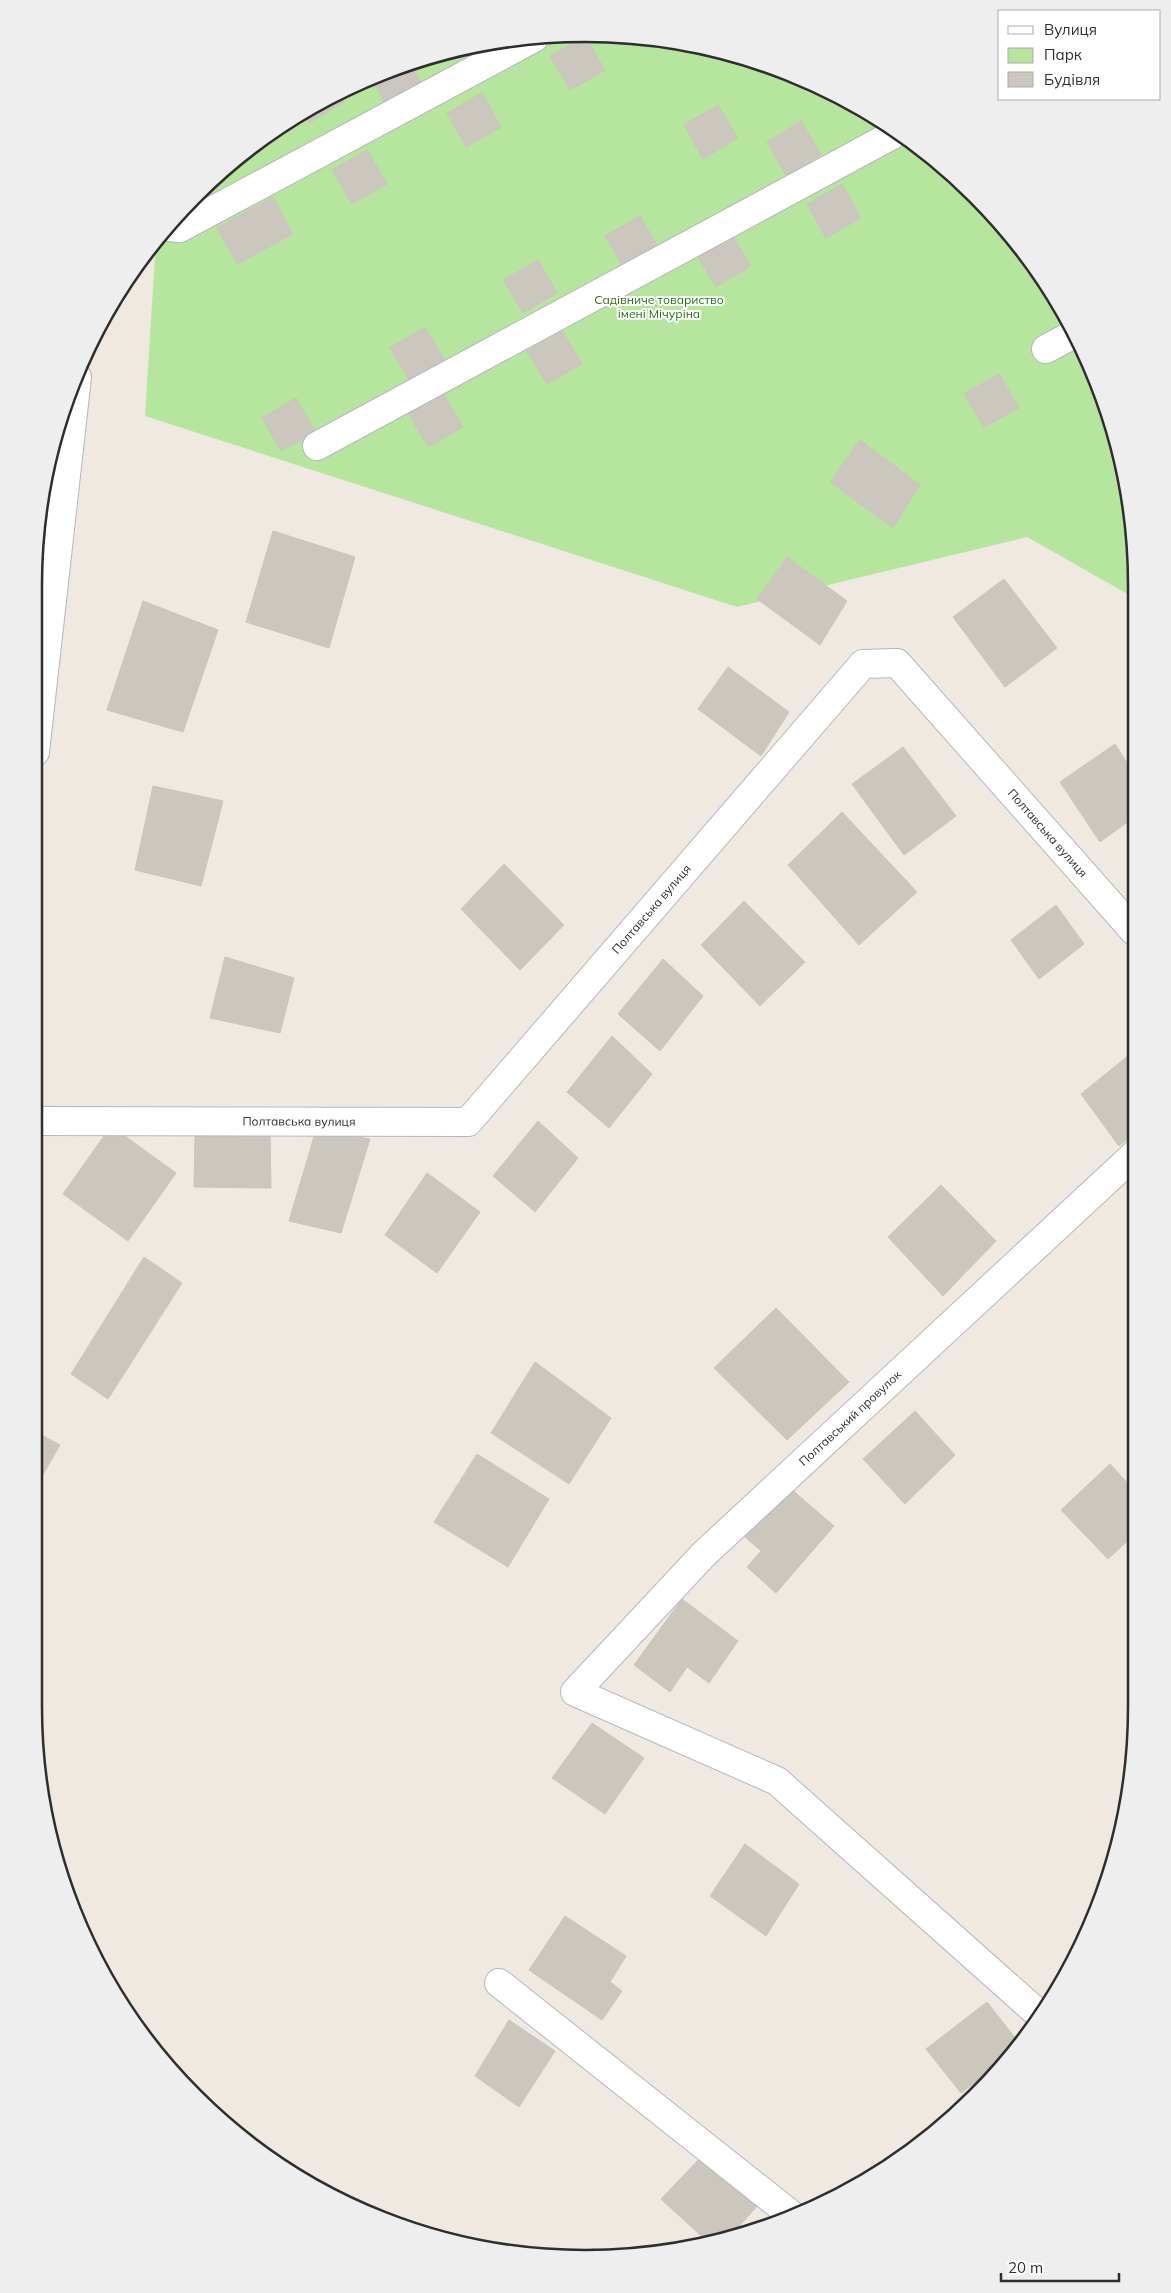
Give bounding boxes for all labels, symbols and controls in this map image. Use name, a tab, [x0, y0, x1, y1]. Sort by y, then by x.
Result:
legend	[998, 10, 1161, 100]
text: Вулиця	[1044, 20, 1097, 39]
text: Парк	[1044, 45, 1083, 64]
text: Будівля	[1044, 70, 1100, 89]
park label: Садівниче товариство імені Мічуріна	[594, 292, 724, 321]
street label: Полтавська вулиця	[1005, 785, 1091, 880]
street label: Полтавська вулиця	[609, 861, 694, 957]
street label: Полтавська вулиця	[242, 1113, 356, 1129]
street label: Полтавський провулок	[796, 1367, 904, 1469]
scale bar	[1001, 2250, 1118, 2282]
text: 20 m	[1008, 2258, 1043, 2277]

